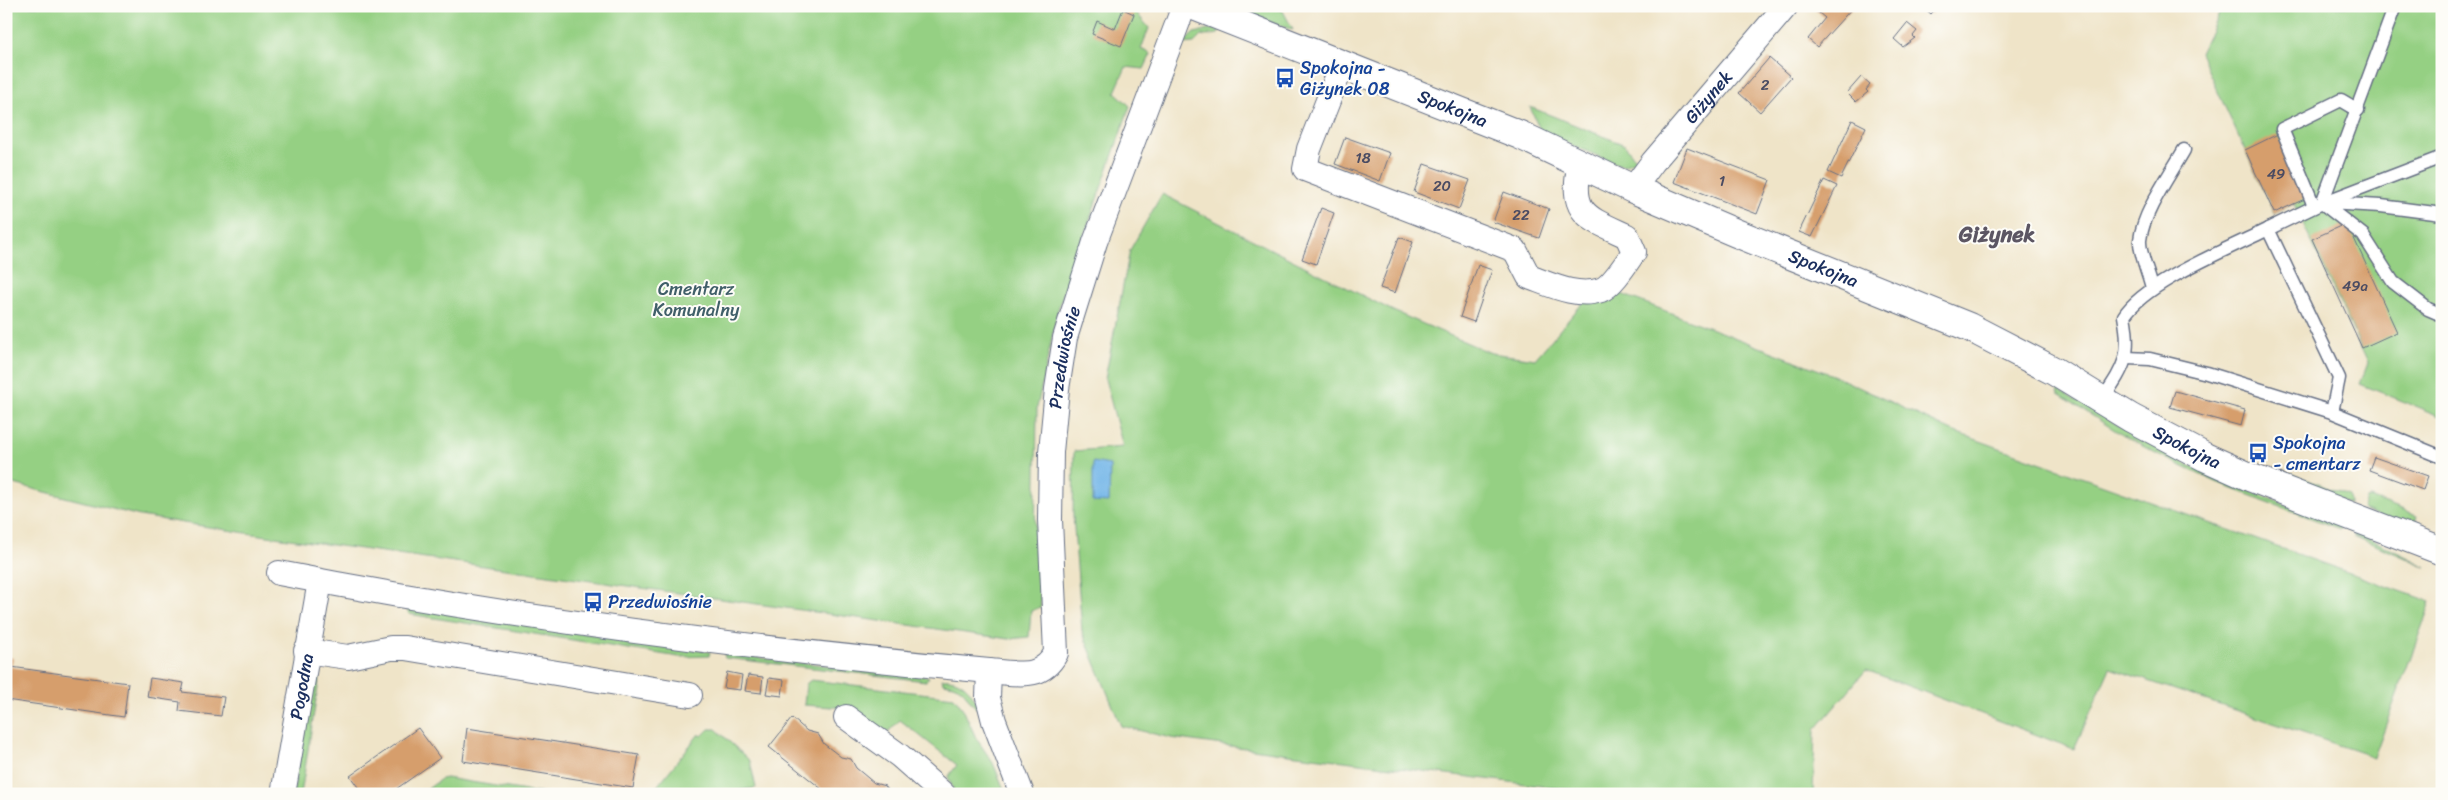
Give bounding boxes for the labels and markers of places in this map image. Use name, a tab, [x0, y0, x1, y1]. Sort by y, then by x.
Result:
place label: Spokojna - Giżynek 08	[1300, 52, 1390, 105]
bus stop icon: Spokojna - Giżynek 08	[1274, 67, 1296, 89]
place label: Spokojna - cmentarz	[2273, 427, 2361, 480]
bus stop icon: Spokojna - cmentarz	[2247, 442, 2269, 464]
place label: Przedwiośnie	[608, 586, 712, 618]
bus stop icon: Przedwiośnie	[582, 591, 604, 613]

